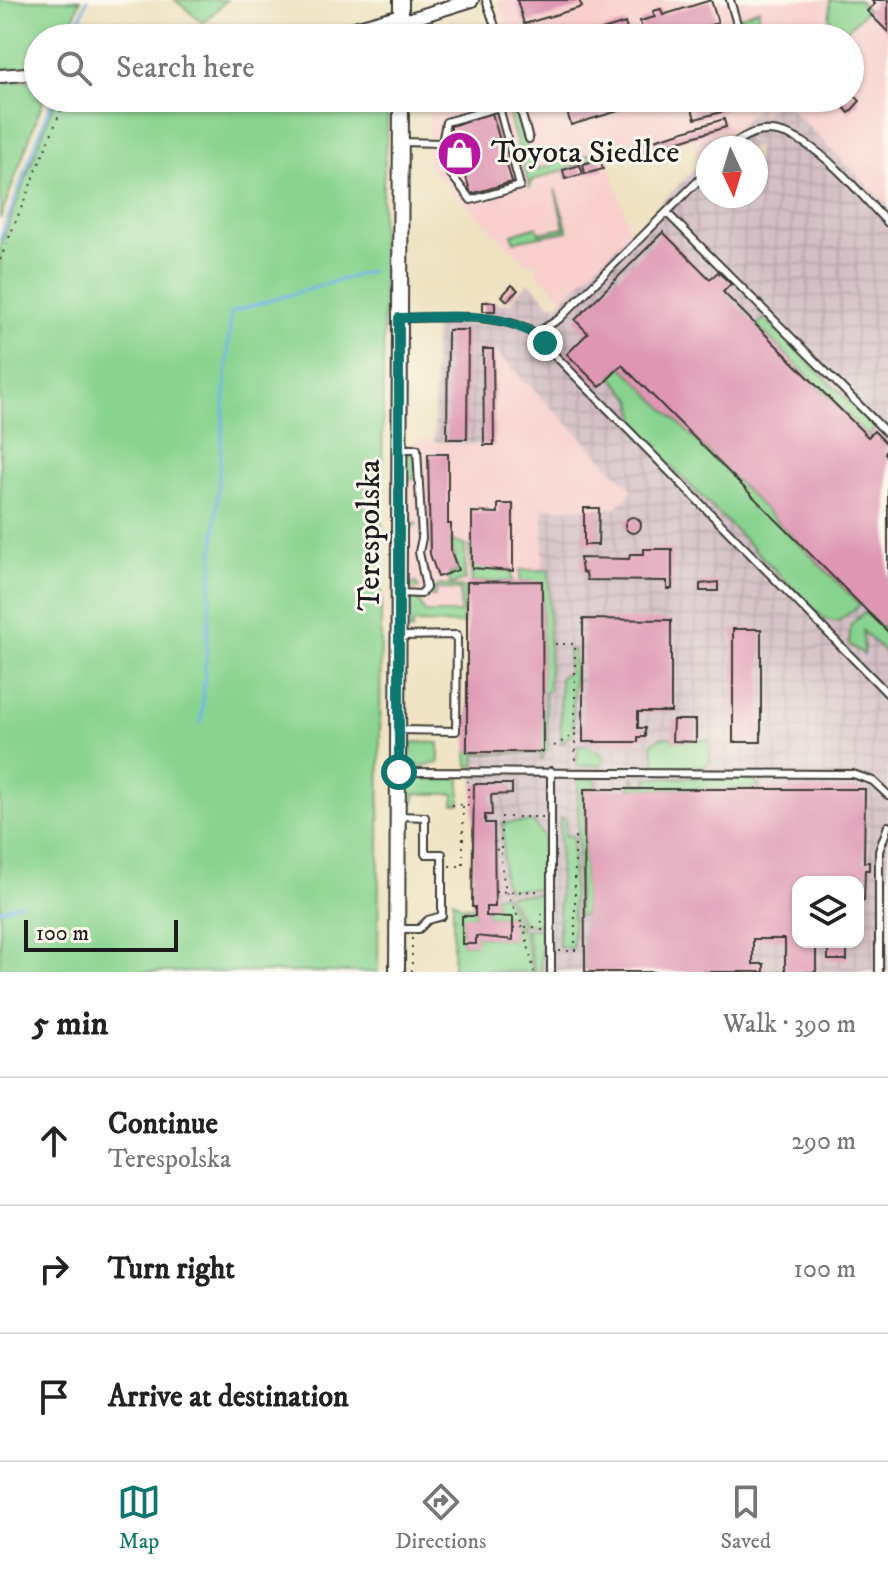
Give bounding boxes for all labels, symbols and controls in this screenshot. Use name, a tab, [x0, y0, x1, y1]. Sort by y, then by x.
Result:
search box	[24, 24, 864, 112]
icon: search	[52, 46, 96, 90]
text: Search here	[116, 50, 255, 87]
shop icon: Toyota Siedlce	[436, 129, 484, 177]
place label: Toyota Siedlce	[491, 133, 679, 173]
north arrow	[696, 136, 768, 208]
route end	[527, 325, 563, 361]
street label: Terespolska	[350, 459, 390, 611]
route start	[381, 754, 417, 790]
map controls	[792, 876, 864, 948]
button: layers	[792, 876, 864, 948]
scale bar	[24, 916, 178, 952]
text: 100 m	[36, 920, 89, 947]
text: 5 min	[32, 1003, 108, 1045]
text: Walk · 390 m	[723, 1008, 856, 1041]
text: Continue	[108, 1106, 218, 1143]
icon: ahead	[32, 1119, 76, 1163]
text: 290 m	[791, 1125, 856, 1158]
text: Terespolska	[108, 1143, 231, 1176]
icon: right	[32, 1247, 76, 1291]
text: Turn right	[108, 1251, 235, 1288]
text: 100 m	[793, 1253, 856, 1286]
icon: arrive	[32, 1375, 76, 1419]
text: Arrive at destination	[108, 1379, 349, 1416]
tab: Map	[117, 1480, 161, 1555]
tab: Directions	[395, 1480, 486, 1555]
tab: Saved	[720, 1480, 771, 1555]

